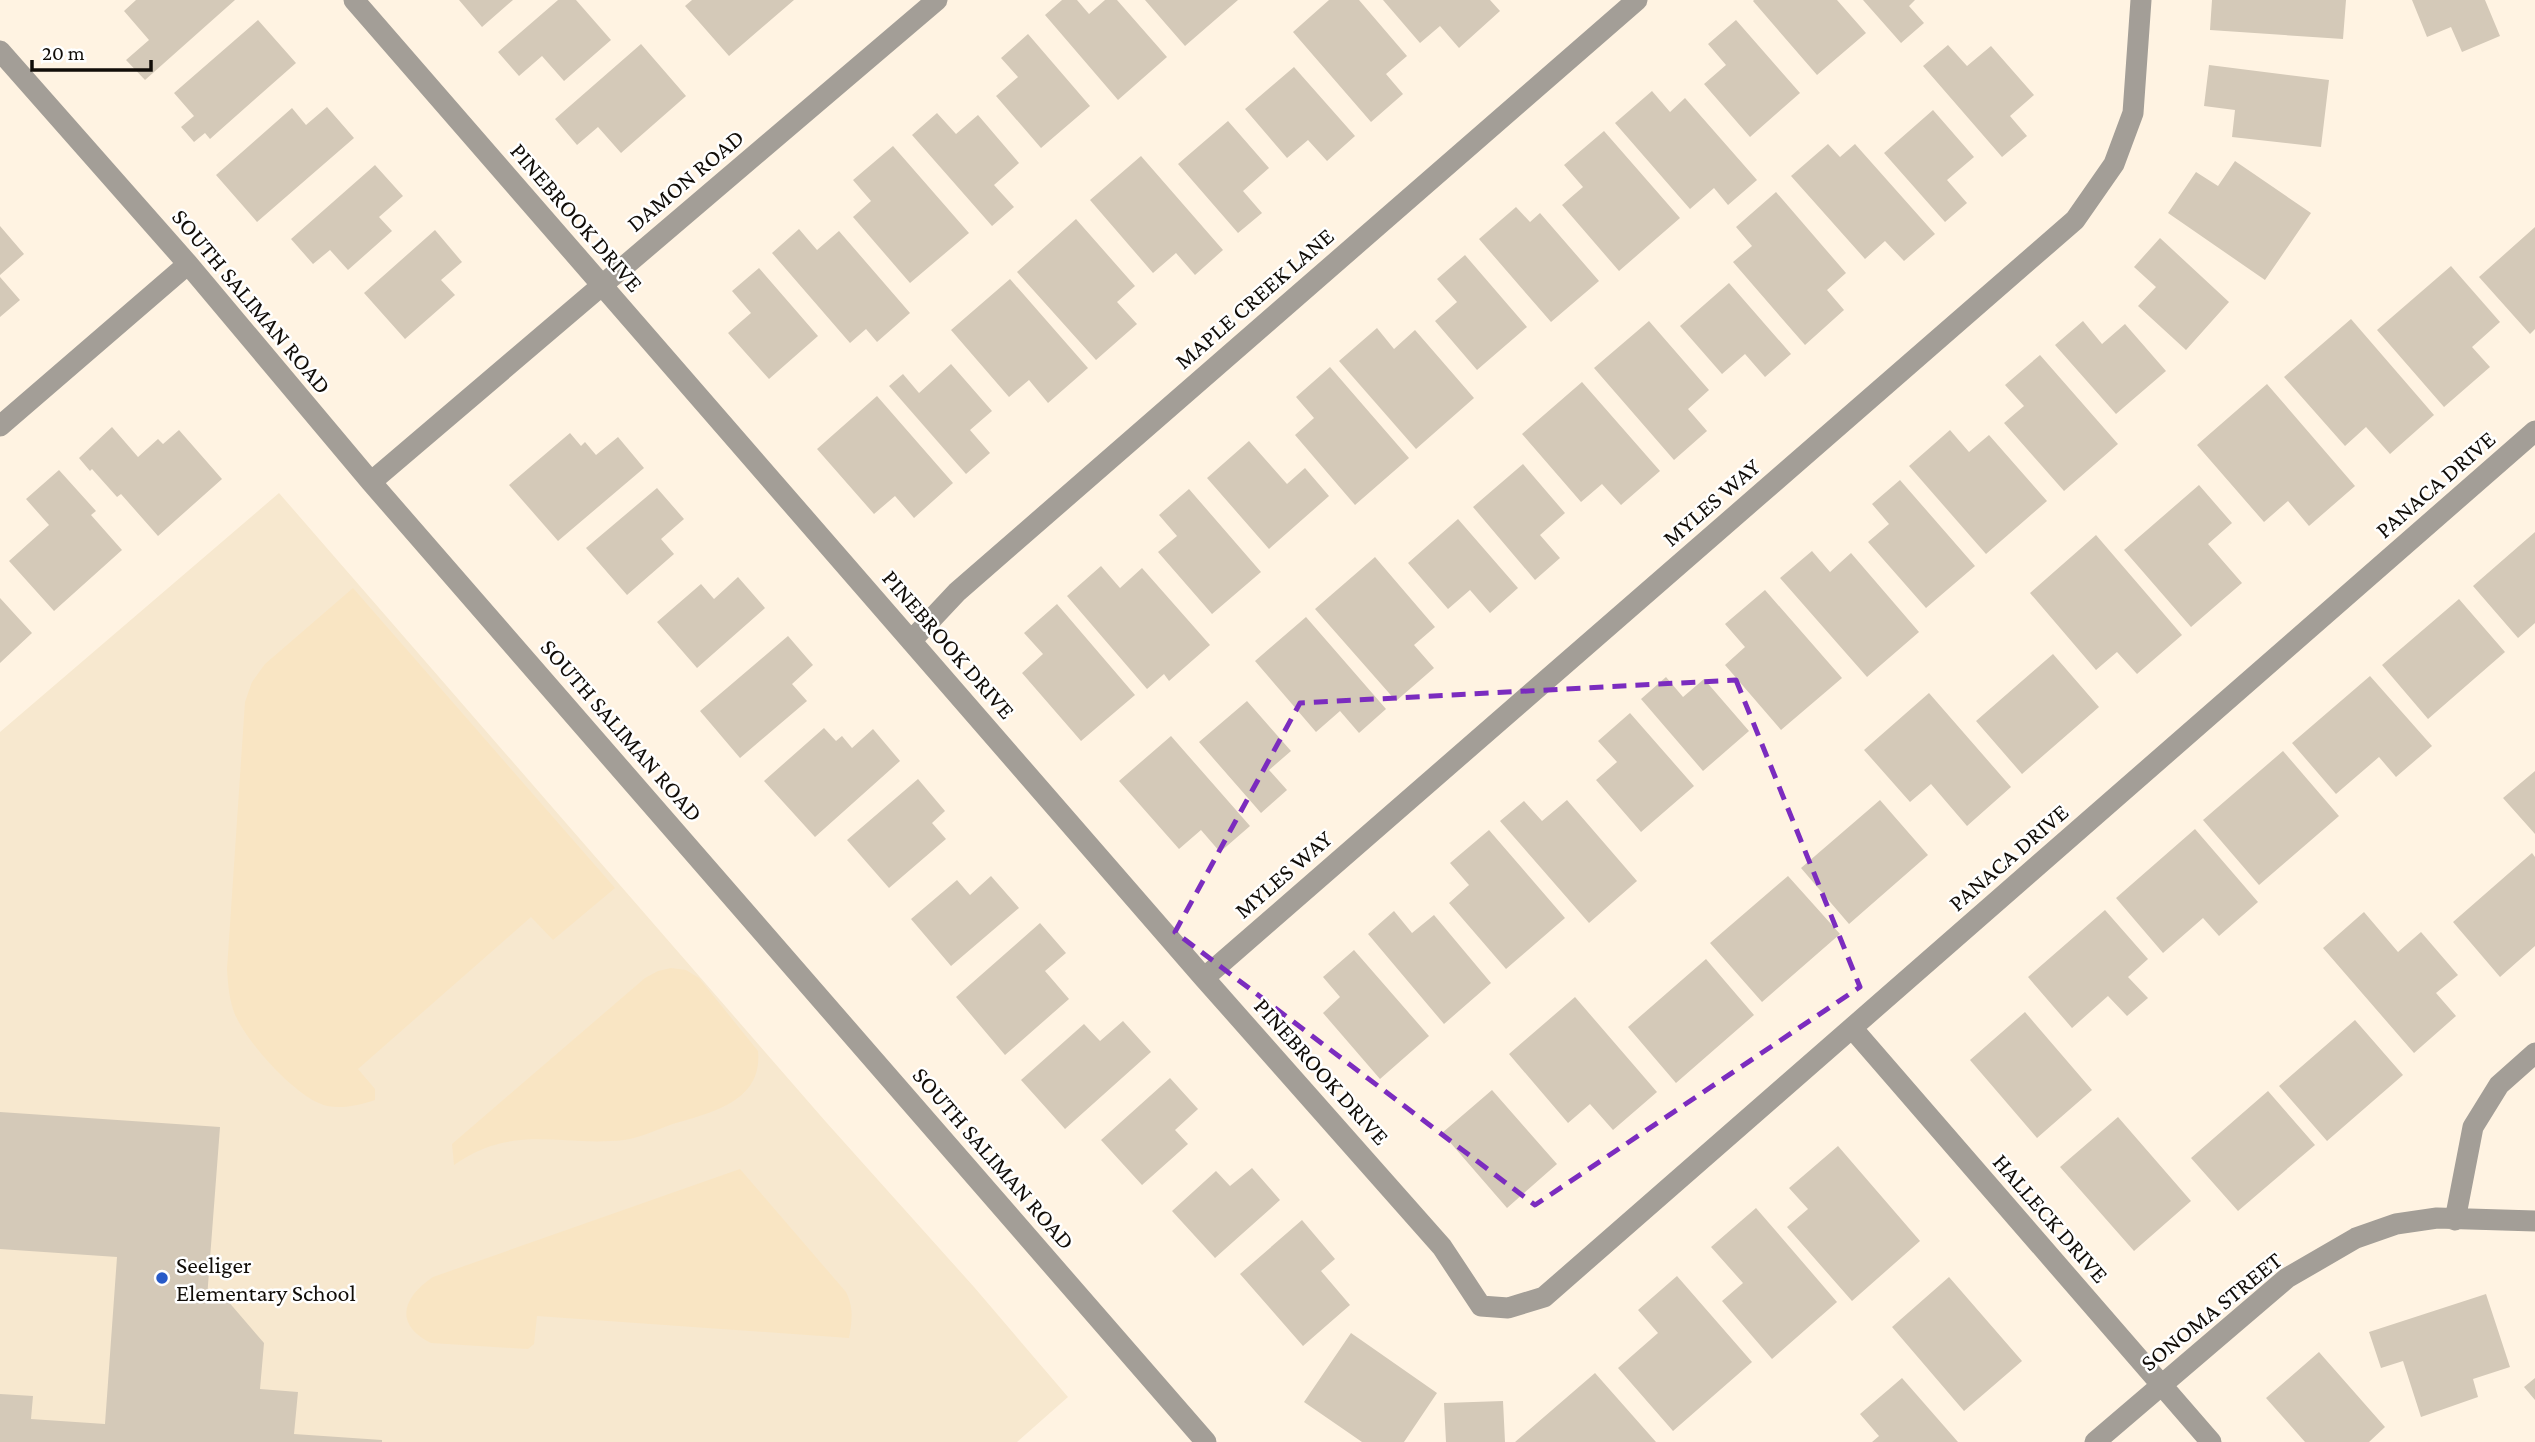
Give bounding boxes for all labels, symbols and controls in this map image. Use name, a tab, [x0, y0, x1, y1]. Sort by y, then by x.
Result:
scale bar	[32, 28, 150, 72]
text: 20 m	[42, 41, 85, 65]
street label: DAMON ROAD	[621, 123, 749, 237]
street label: PINEBROOK DRIVE	[505, 137, 649, 297]
street label: SOUTH SALIMAN ROAD	[167, 203, 337, 399]
street label: MAPLE CREEK LANE	[1169, 222, 1339, 374]
street label: PANACA DRIVE	[2370, 425, 2500, 543]
street label: MYLES WAY	[1657, 452, 1765, 552]
street label: PINEBROOK DRIVE	[877, 564, 1021, 724]
street label: SOUTH SALIMAN ROAD	[535, 633, 709, 827]
street label: PANACA DRIVE	[1943, 798, 2073, 916]
street label: MYLES WAY	[1229, 824, 1337, 924]
street label: PINEBROOK DRIVE	[1249, 992, 1395, 1150]
street label: SOUTH SALIMAN ROAD	[907, 1061, 1081, 1255]
street label: HALLECK DRIVE	[1988, 1148, 2114, 1288]
street label: SONOMA STREET	[2135, 1246, 2287, 1376]
place label: Seeliger Elementary School	[176, 1251, 356, 1306]
marker: Seeliger Elementary School	[154, 1270, 170, 1286]

